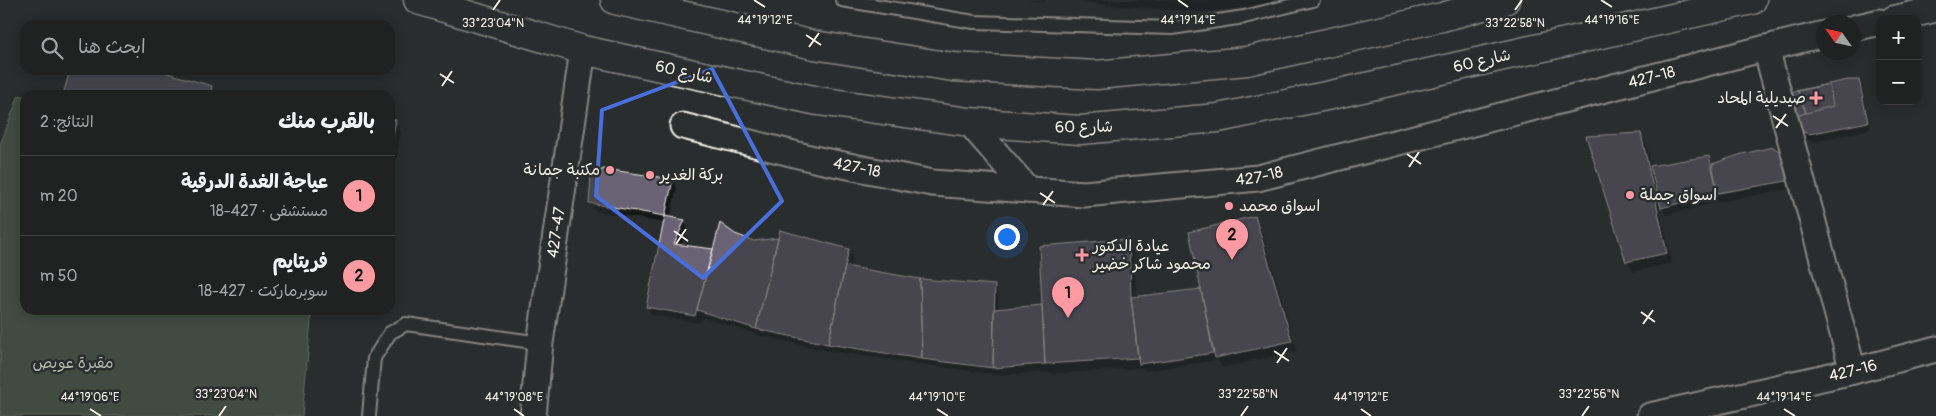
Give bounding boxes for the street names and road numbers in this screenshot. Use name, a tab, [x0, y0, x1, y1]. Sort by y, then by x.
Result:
street label: شارع 60	[1451, 45, 1513, 78]
street label: شارع 60	[653, 56, 715, 89]
street label: 427-18	[1626, 62, 1677, 93]
street label: شارع 60	[1055, 116, 1113, 139]
street label: 427-18	[832, 153, 882, 182]
street label: 427-18	[1235, 162, 1285, 190]
street label: 427-47	[543, 205, 570, 259]
street label: 427-16	[1827, 355, 1879, 386]

